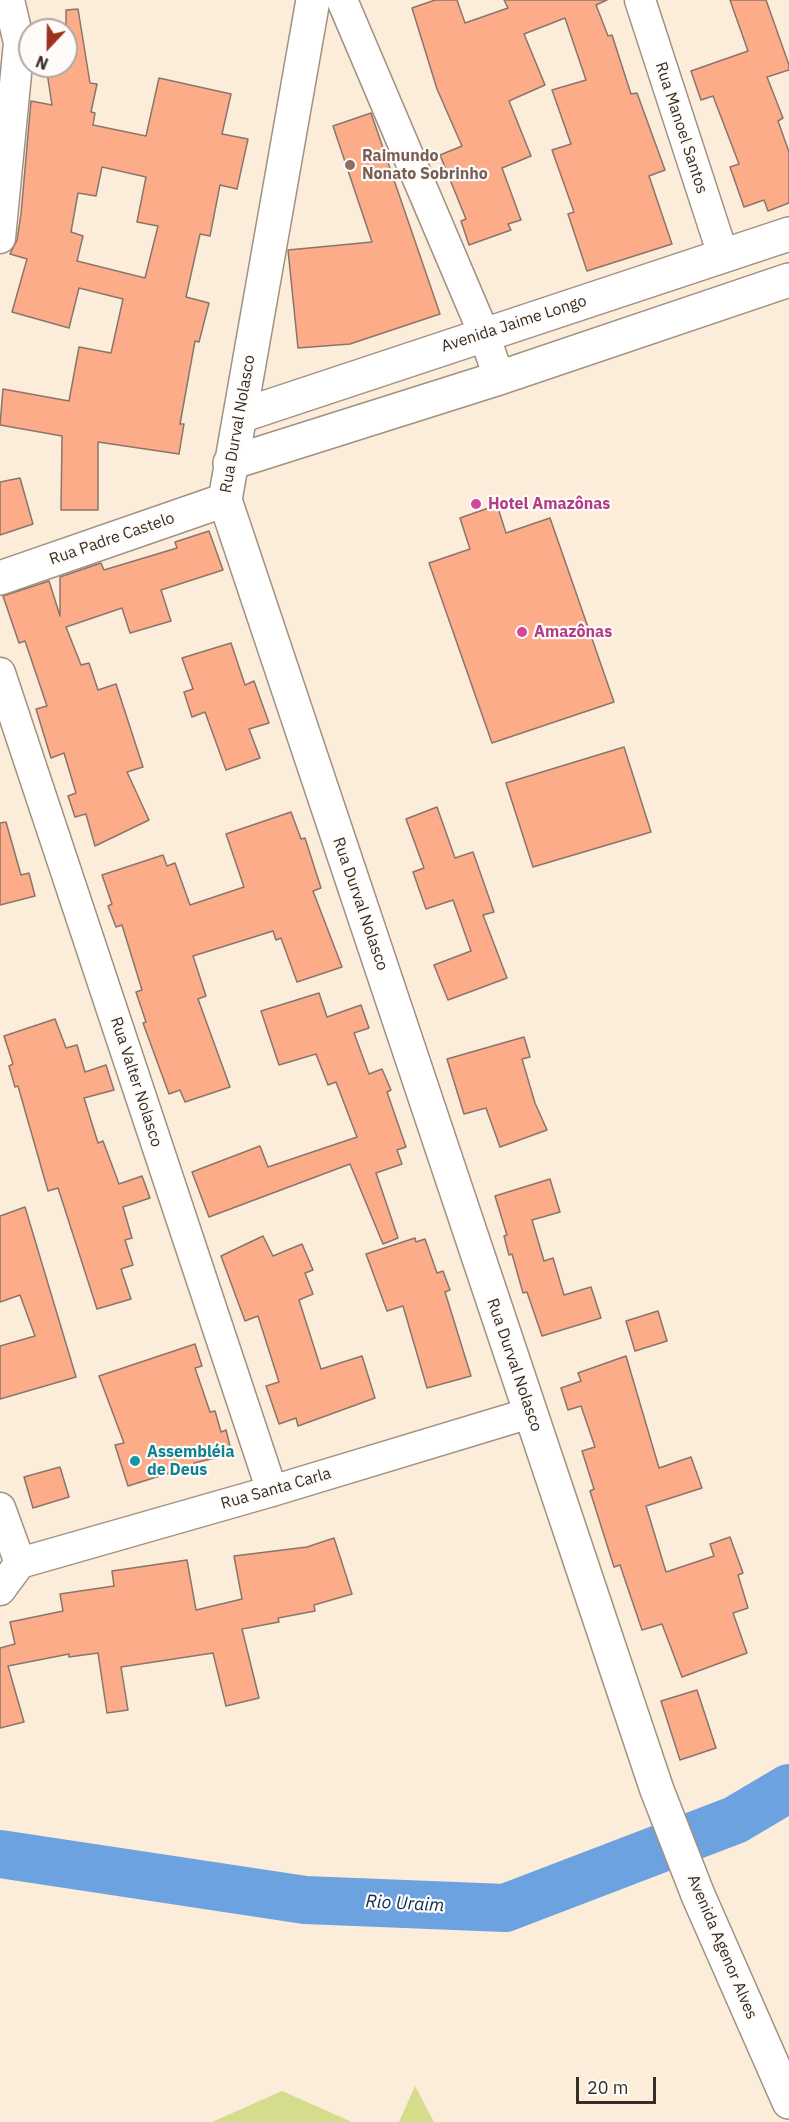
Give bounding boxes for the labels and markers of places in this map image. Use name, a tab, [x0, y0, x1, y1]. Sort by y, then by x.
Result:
place label: Raimundo Nonato Sobrinho	[362, 146, 488, 184]
marker: Raimundo Nonato Sobrinho	[343, 158, 357, 172]
place label: Hotel Amazônas	[488, 494, 610, 514]
marker: Hotel Amazônas	[469, 497, 483, 511]
place label: Amazônas	[534, 622, 612, 642]
marker: Amazônas	[515, 625, 529, 639]
place label: Assembléia de Deus	[147, 1442, 235, 1480]
marker: Assembléia de Deus	[128, 1454, 142, 1468]

